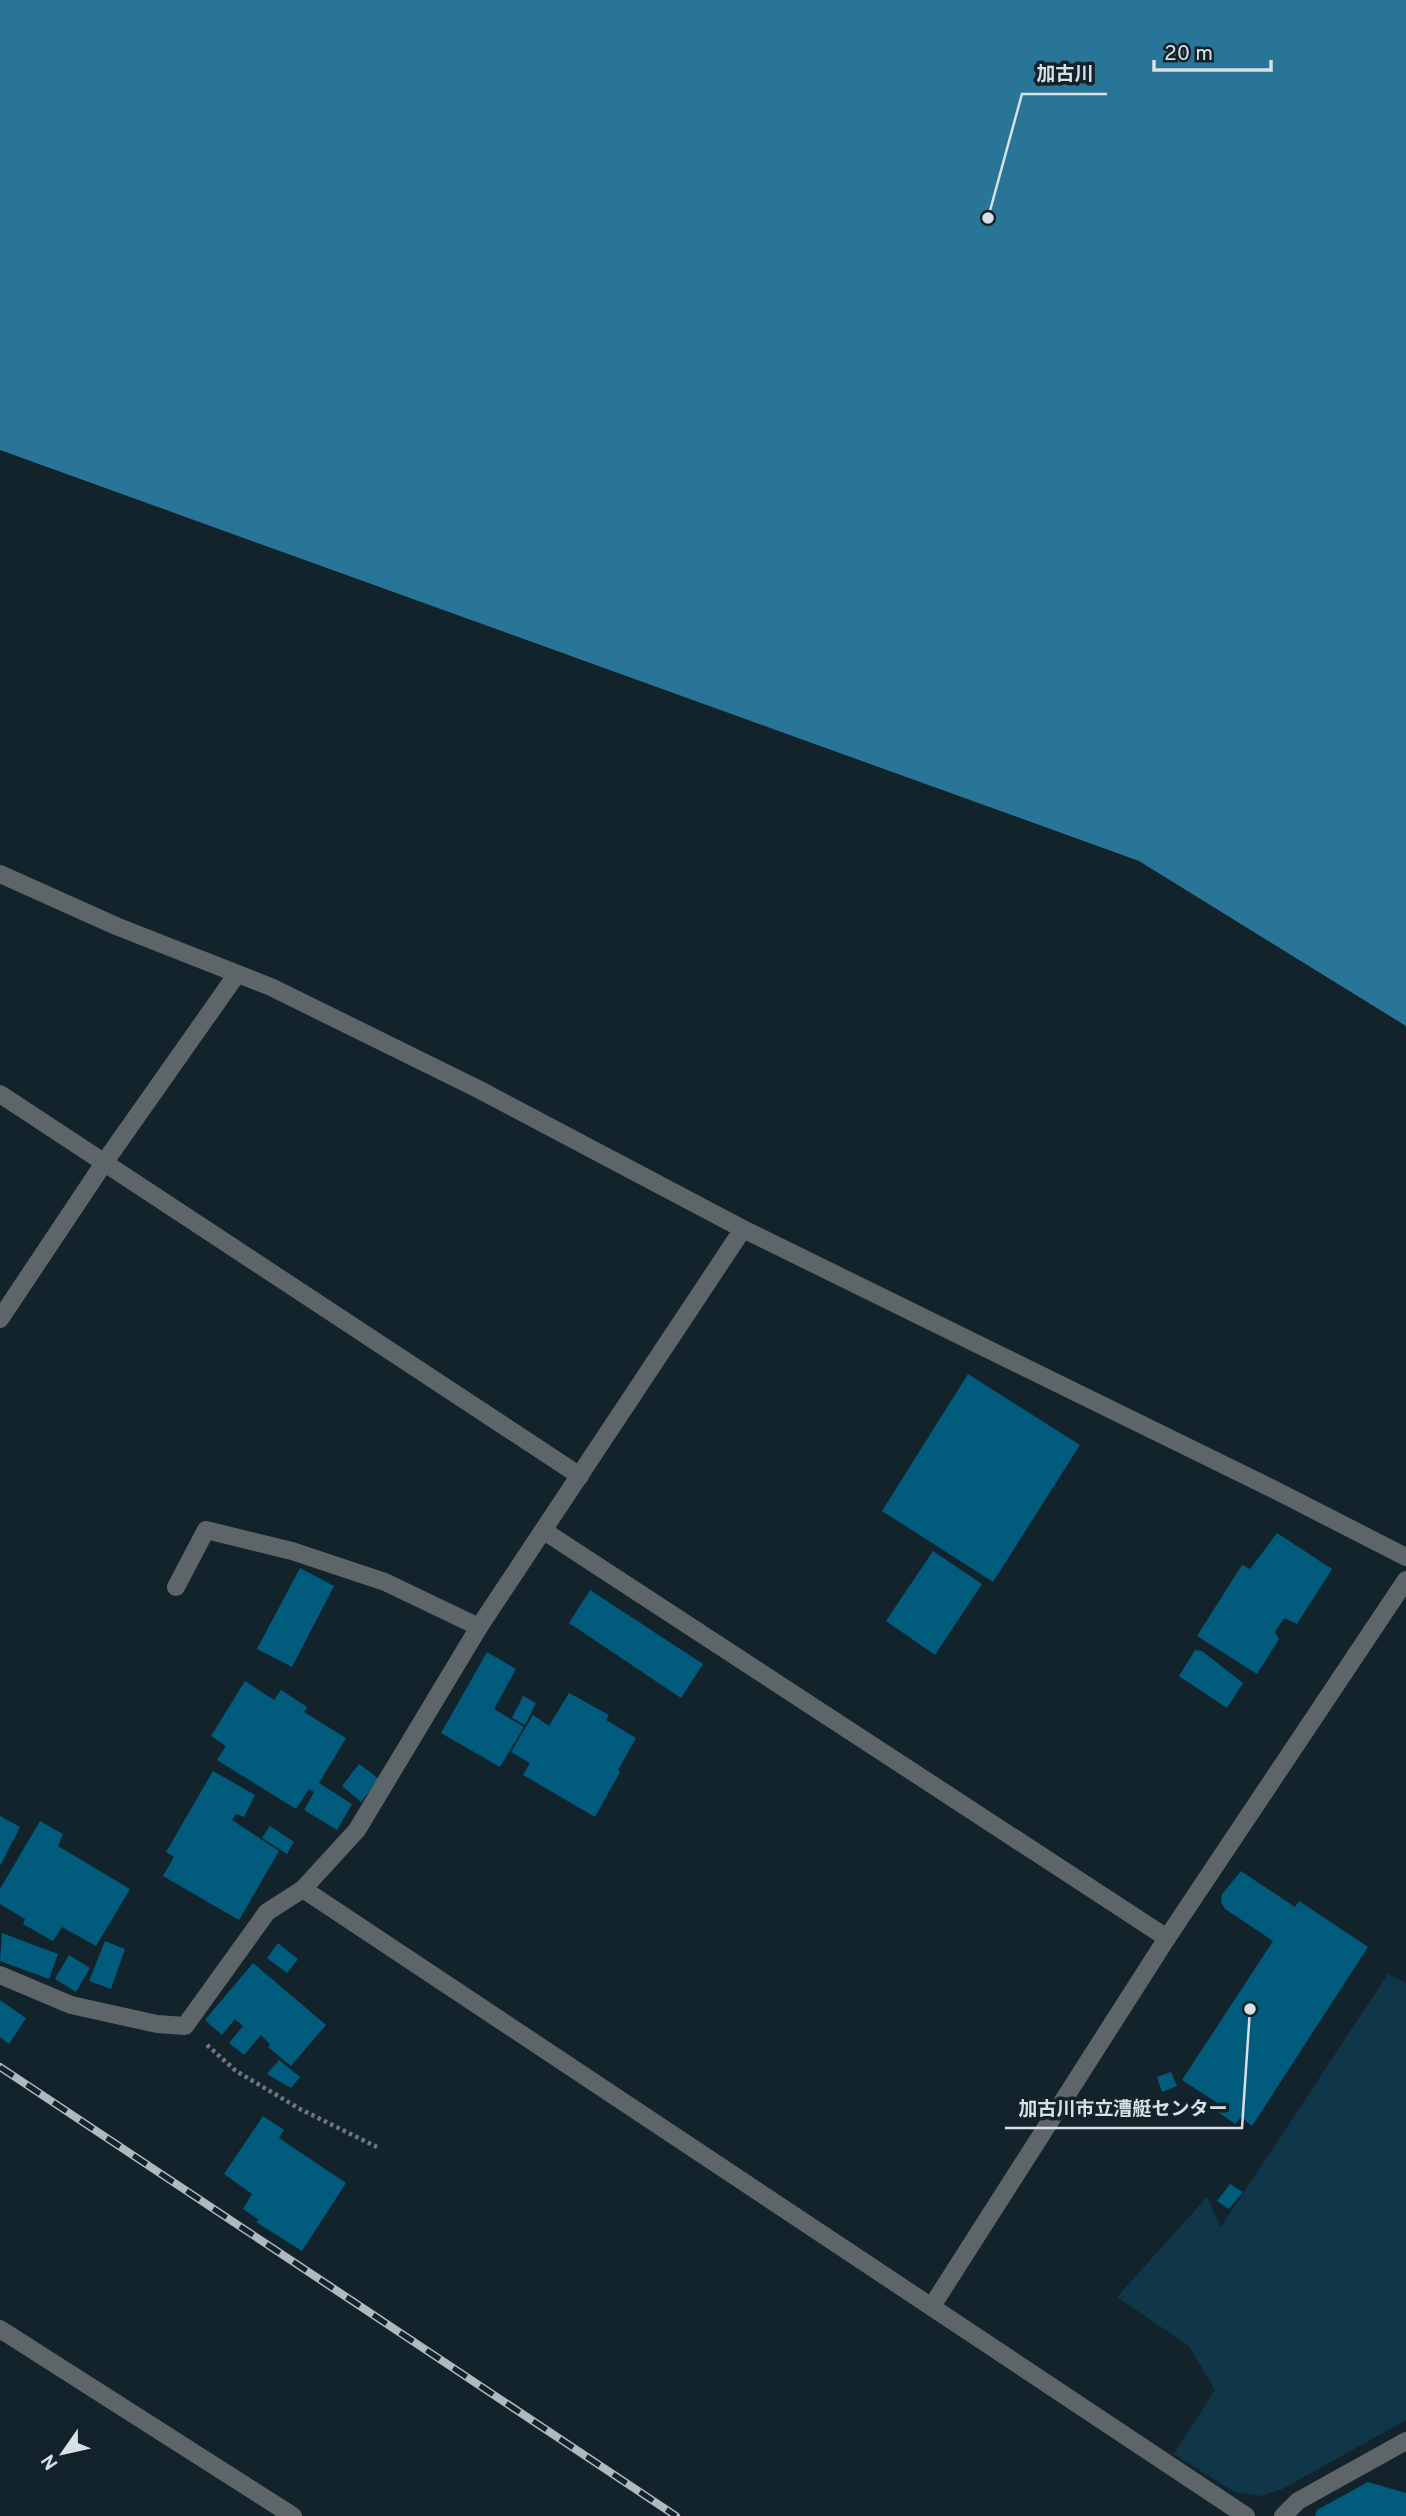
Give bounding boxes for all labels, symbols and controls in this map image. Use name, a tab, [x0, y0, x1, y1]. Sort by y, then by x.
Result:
scale bar	[1154, 28, 1271, 72]
text: 20 m	[1164, 41, 1213, 68]
callout: 加古川	[1022, 54, 1107, 94]
text: 加古川	[1036, 63, 1094, 87]
callout: 加古川市立漕艇センター	[1005, 2088, 1242, 2128]
text: 加古川市立漕艇センター	[1018, 2098, 1228, 2122]
north arrow	[28, 2418, 98, 2488]
text: N	[37, 2449, 64, 2474]

